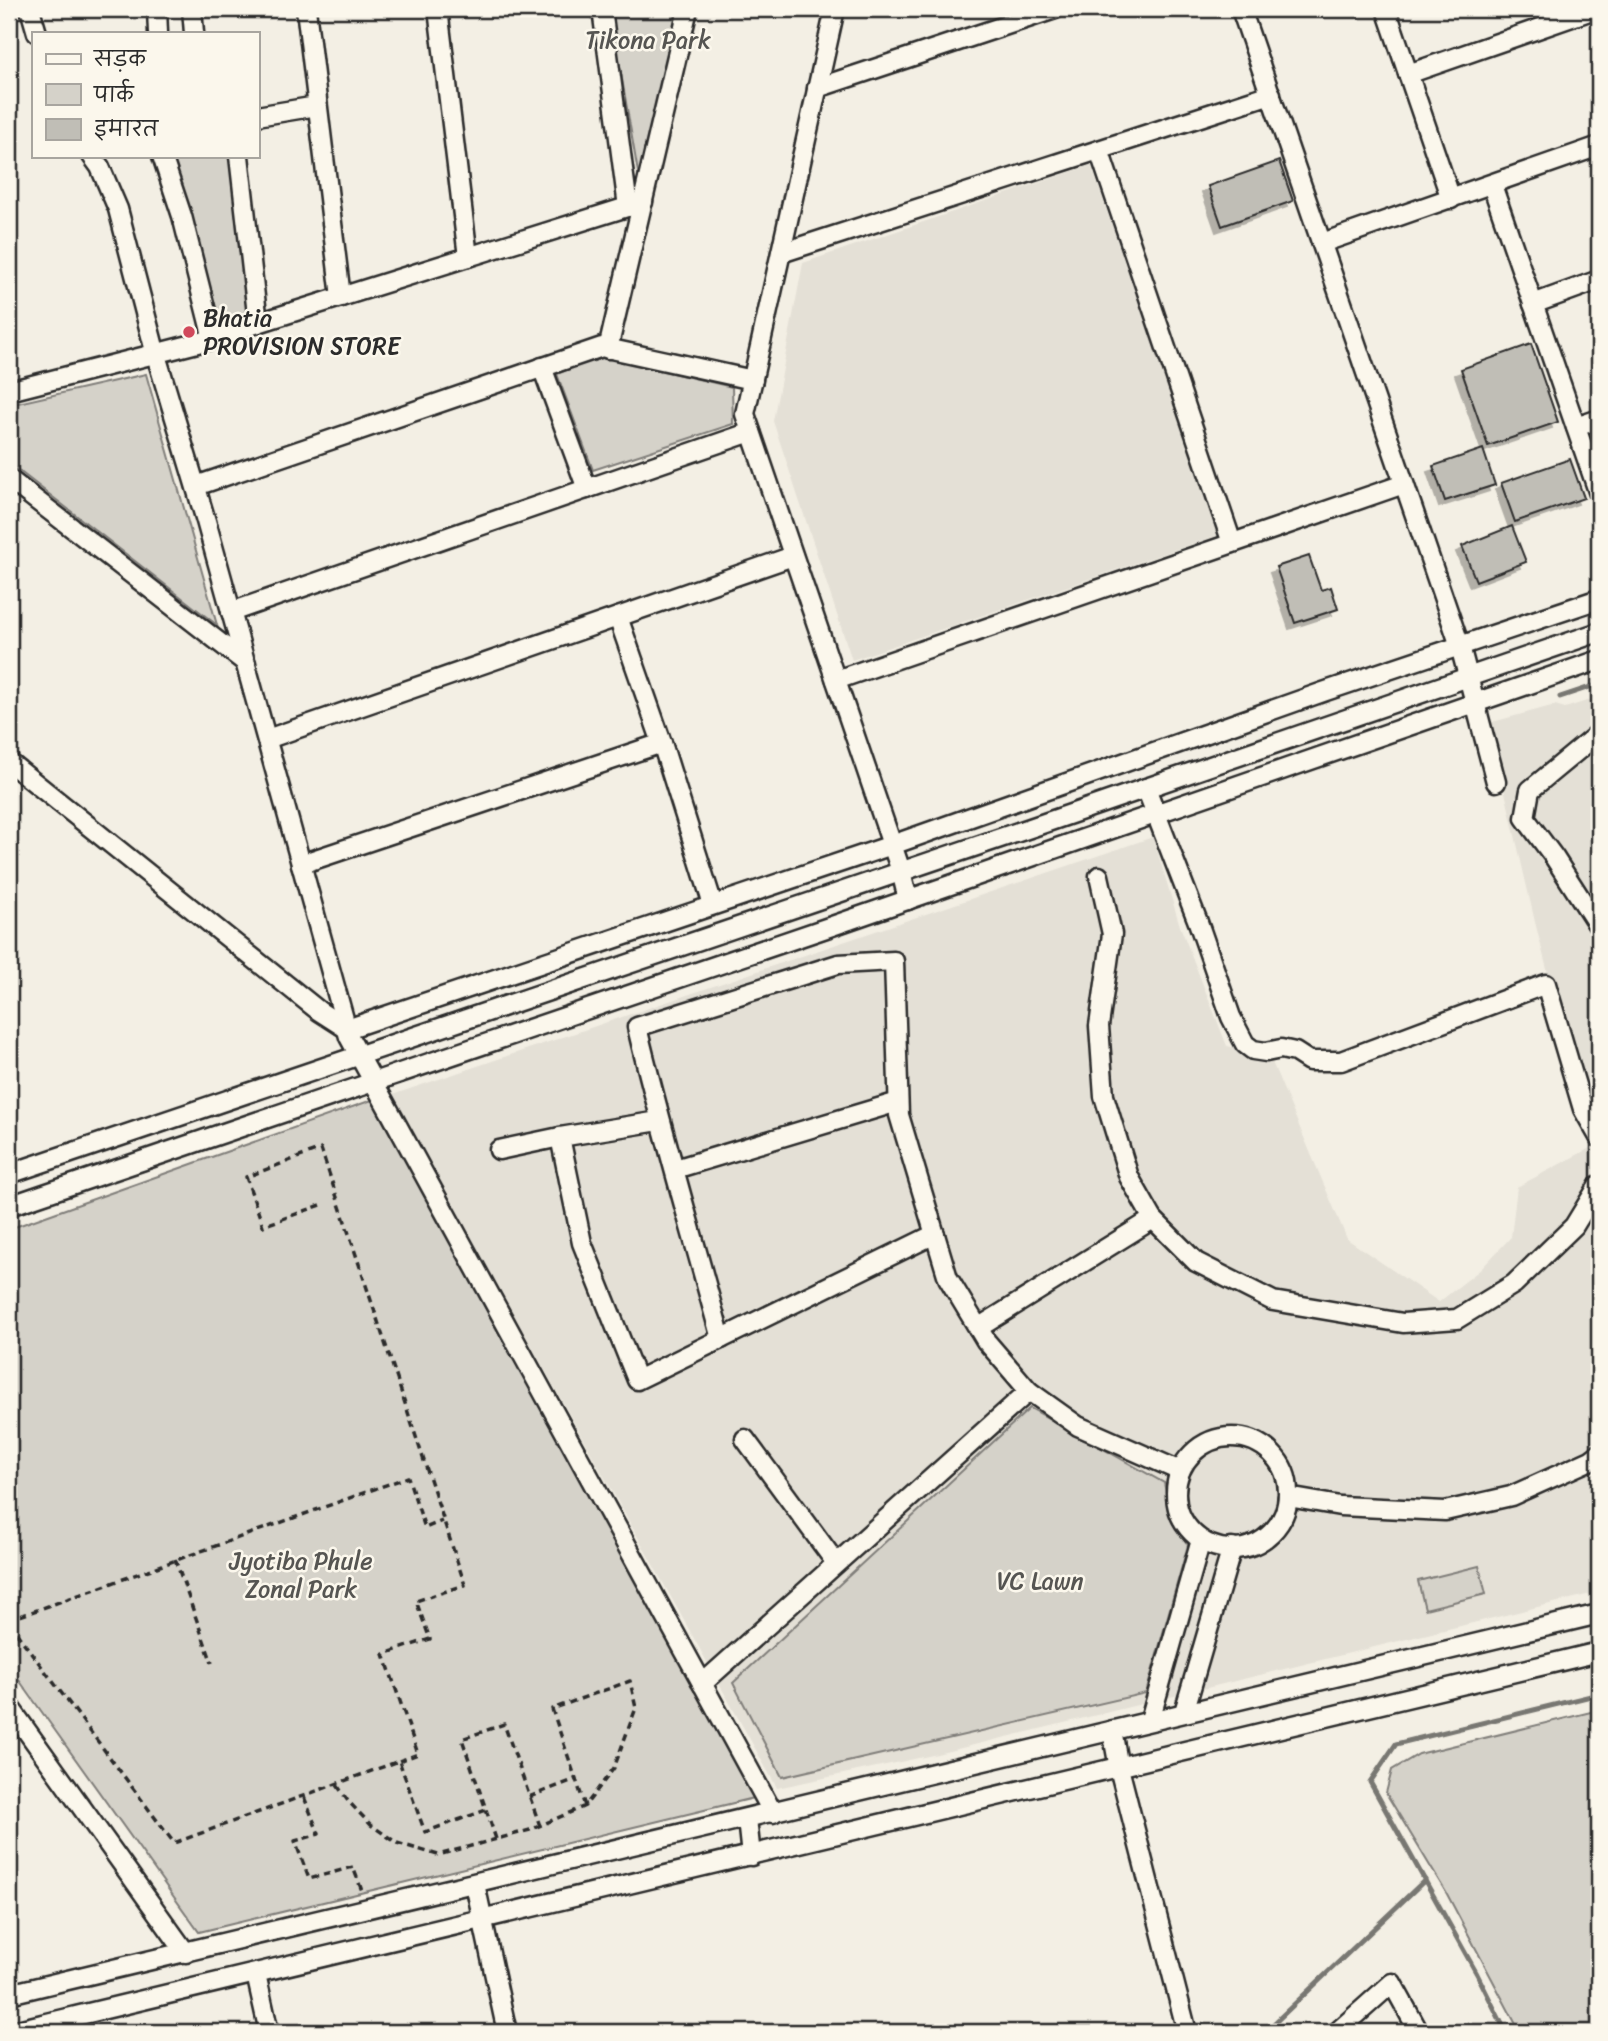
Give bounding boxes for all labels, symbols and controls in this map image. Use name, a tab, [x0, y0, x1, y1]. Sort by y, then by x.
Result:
park label: Tikona Park	[585, 19, 711, 61]
legend	[32, 32, 259, 158]
text: सड़क	[93, 40, 147, 78]
text: पार्क	[93, 76, 135, 114]
text: इमारत	[94, 110, 160, 148]
place label: Bhatia PROVISION STORE	[203, 297, 402, 367]
marker: Bhatia PROVISION STORE	[181, 324, 197, 340]
park label: Jyotiba Phule Zonal Park	[228, 1540, 373, 1610]
park label: VC Lawn	[997, 1560, 1083, 1602]

